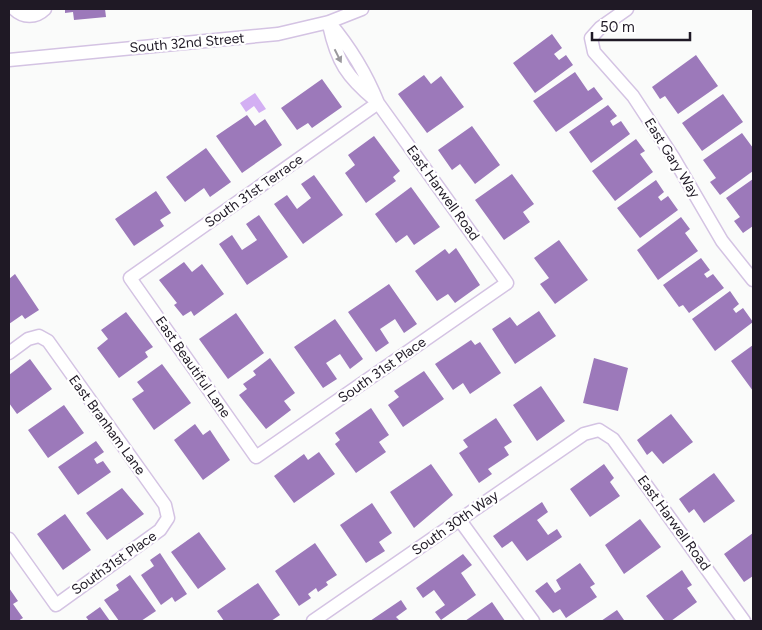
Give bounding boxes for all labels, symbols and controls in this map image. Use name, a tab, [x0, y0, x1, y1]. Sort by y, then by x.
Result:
scale bar	[592, 10, 690, 42]
text: 50 m	[600, 18, 635, 36]
street label: South 32nd Street	[129, 30, 245, 56]
one-way arrow	[334, 49, 342, 64]
street label: East Gary Way	[641, 115, 704, 202]
street label: East Harwell Road	[403, 142, 483, 244]
street label: South 31st Terrace	[202, 151, 307, 231]
street label: East Beautiful Lane	[152, 313, 235, 421]
street label: South 31st Place	[335, 333, 429, 407]
street label: East Branham Lane	[65, 372, 149, 478]
street label: East Harwell Road	[634, 472, 714, 574]
street label: South 30th Way	[409, 487, 502, 559]
street label: South31st Place	[68, 527, 160, 599]

